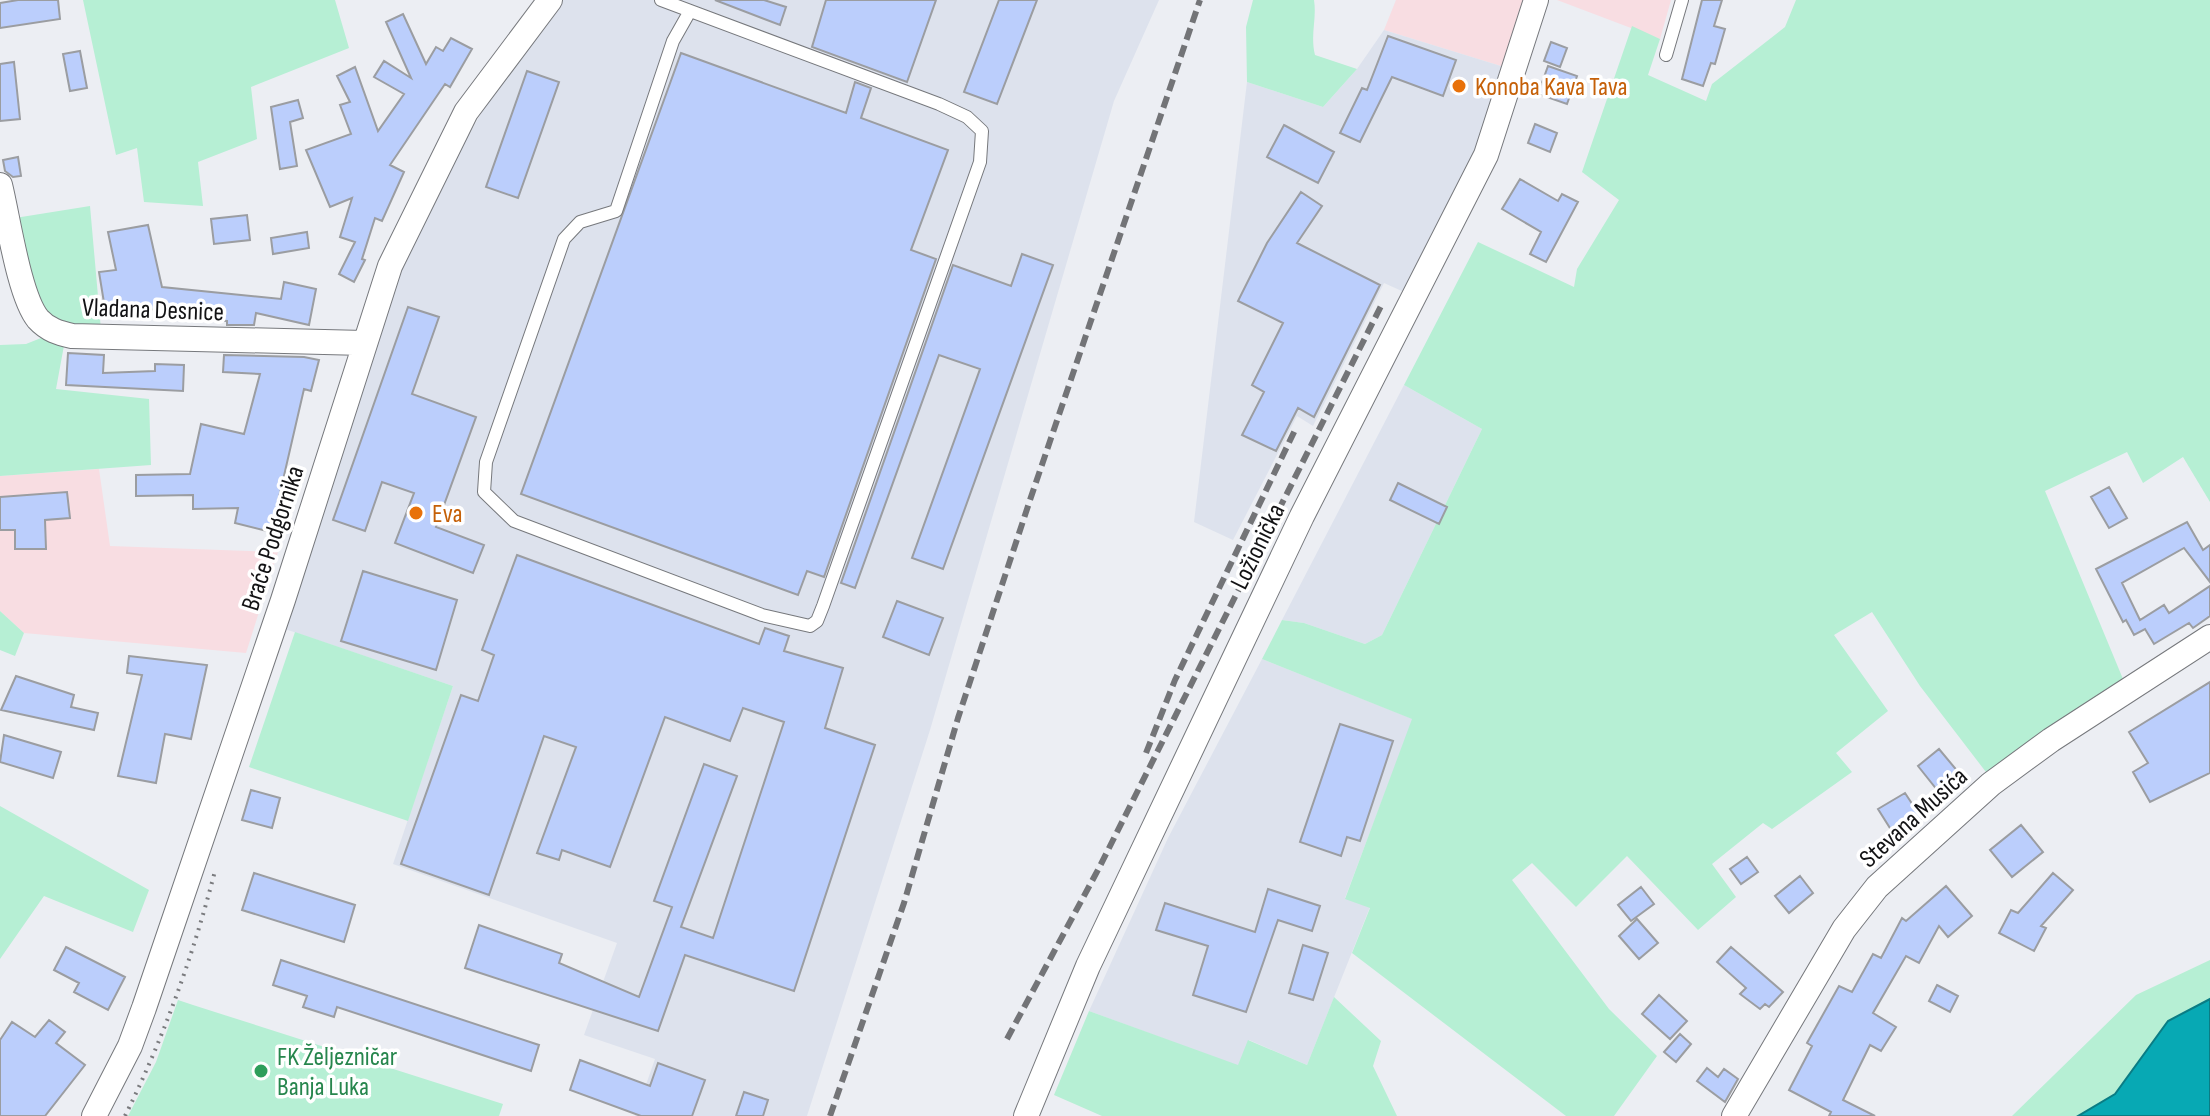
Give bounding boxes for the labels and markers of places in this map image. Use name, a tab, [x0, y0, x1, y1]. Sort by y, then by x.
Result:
place label: Konoba Kava Tava	[1475, 72, 1628, 103]
marker: Konoba Kava Tava	[1450, 77, 1468, 95]
place label: Eva	[432, 499, 462, 530]
marker: Eva	[407, 504, 425, 522]
place label: FK Željezničar Banja Luka	[277, 1042, 398, 1103]
marker: FK Željezničar Banja Luka	[252, 1062, 270, 1080]

